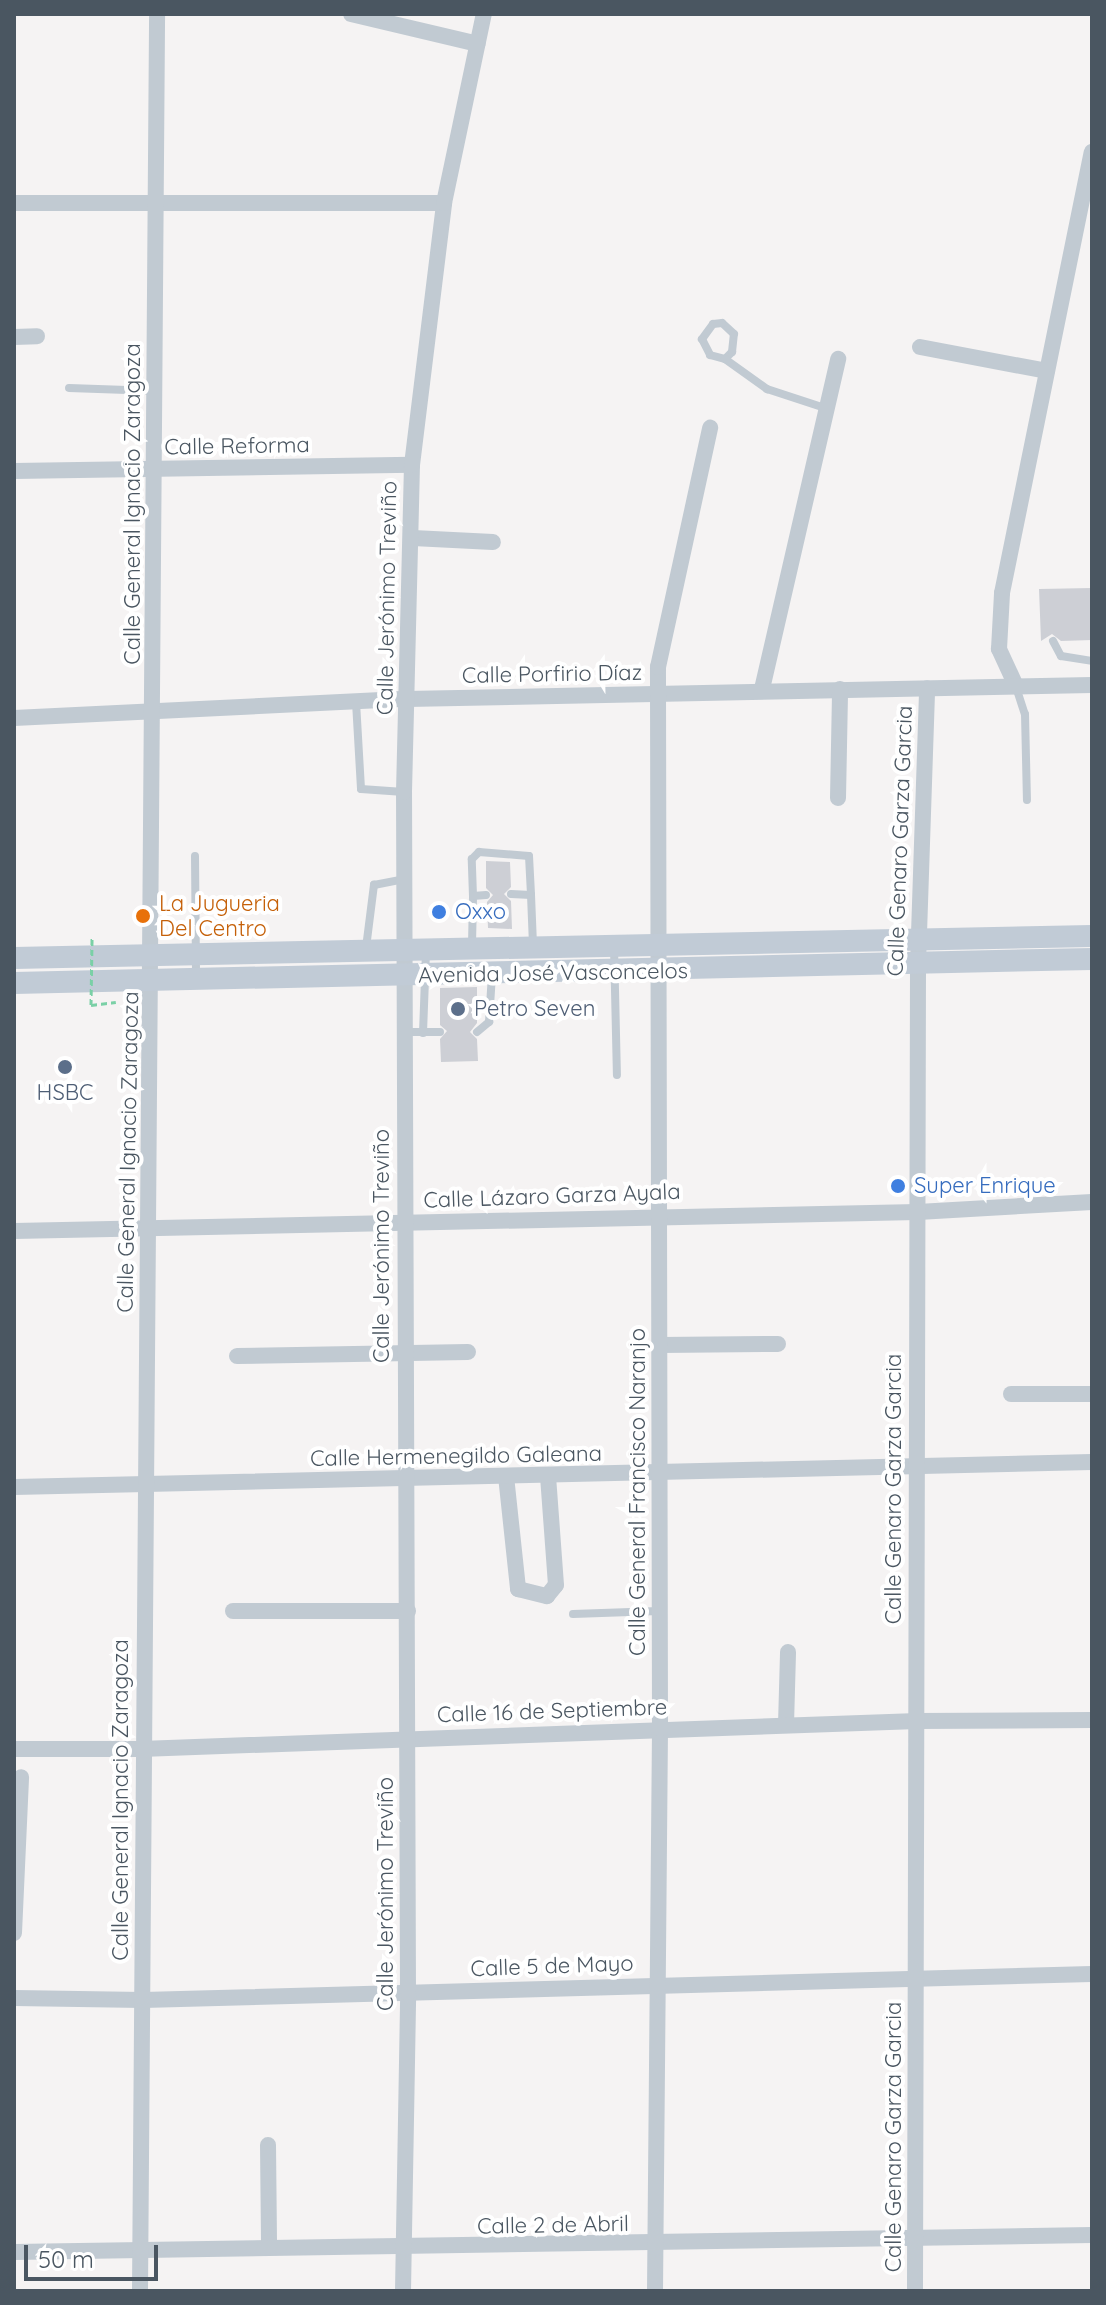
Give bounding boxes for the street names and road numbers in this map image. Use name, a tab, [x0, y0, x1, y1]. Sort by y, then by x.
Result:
street label: Calle General Ignacio Zaragoza	[120, 343, 146, 665]
street label: Calle Reforma	[164, 432, 310, 460]
street label: Calle Jerónimo Treviño	[372, 481, 402, 715]
street label: Calle Porfirio Díaz	[462, 659, 642, 689]
street label: Calle Genaro Garza Garcia	[882, 705, 918, 977]
street label: Avenida José Vasconcelos	[418, 957, 688, 989]
street label: Calle General Ignacio Zaragoza	[112, 991, 144, 1313]
street label: Calle Jerónimo Treviño	[369, 1129, 395, 1363]
street label: Calle Lázaro Garza Ayala	[423, 1178, 681, 1214]
street label: Calle General Francisco Naranjo	[625, 1328, 651, 1656]
street label: Calle Genaro Garza Garcia	[881, 1354, 907, 1624]
street label: Calle Hermenegildo Galeana	[310, 1440, 602, 1472]
street label: Calle General Ignacio Zaragoza	[108, 1639, 134, 1961]
street label: Calle 16 de Septiembre	[436, 1694, 668, 1728]
street label: Calle Jerónimo Treviño	[373, 1777, 399, 2011]
street label: Calle 5 de Mayo	[470, 1950, 634, 1982]
street label: Calle Genaro Garza Garcia	[881, 2002, 907, 2272]
street label: Calle 2 de Abril	[477, 2210, 629, 2240]

